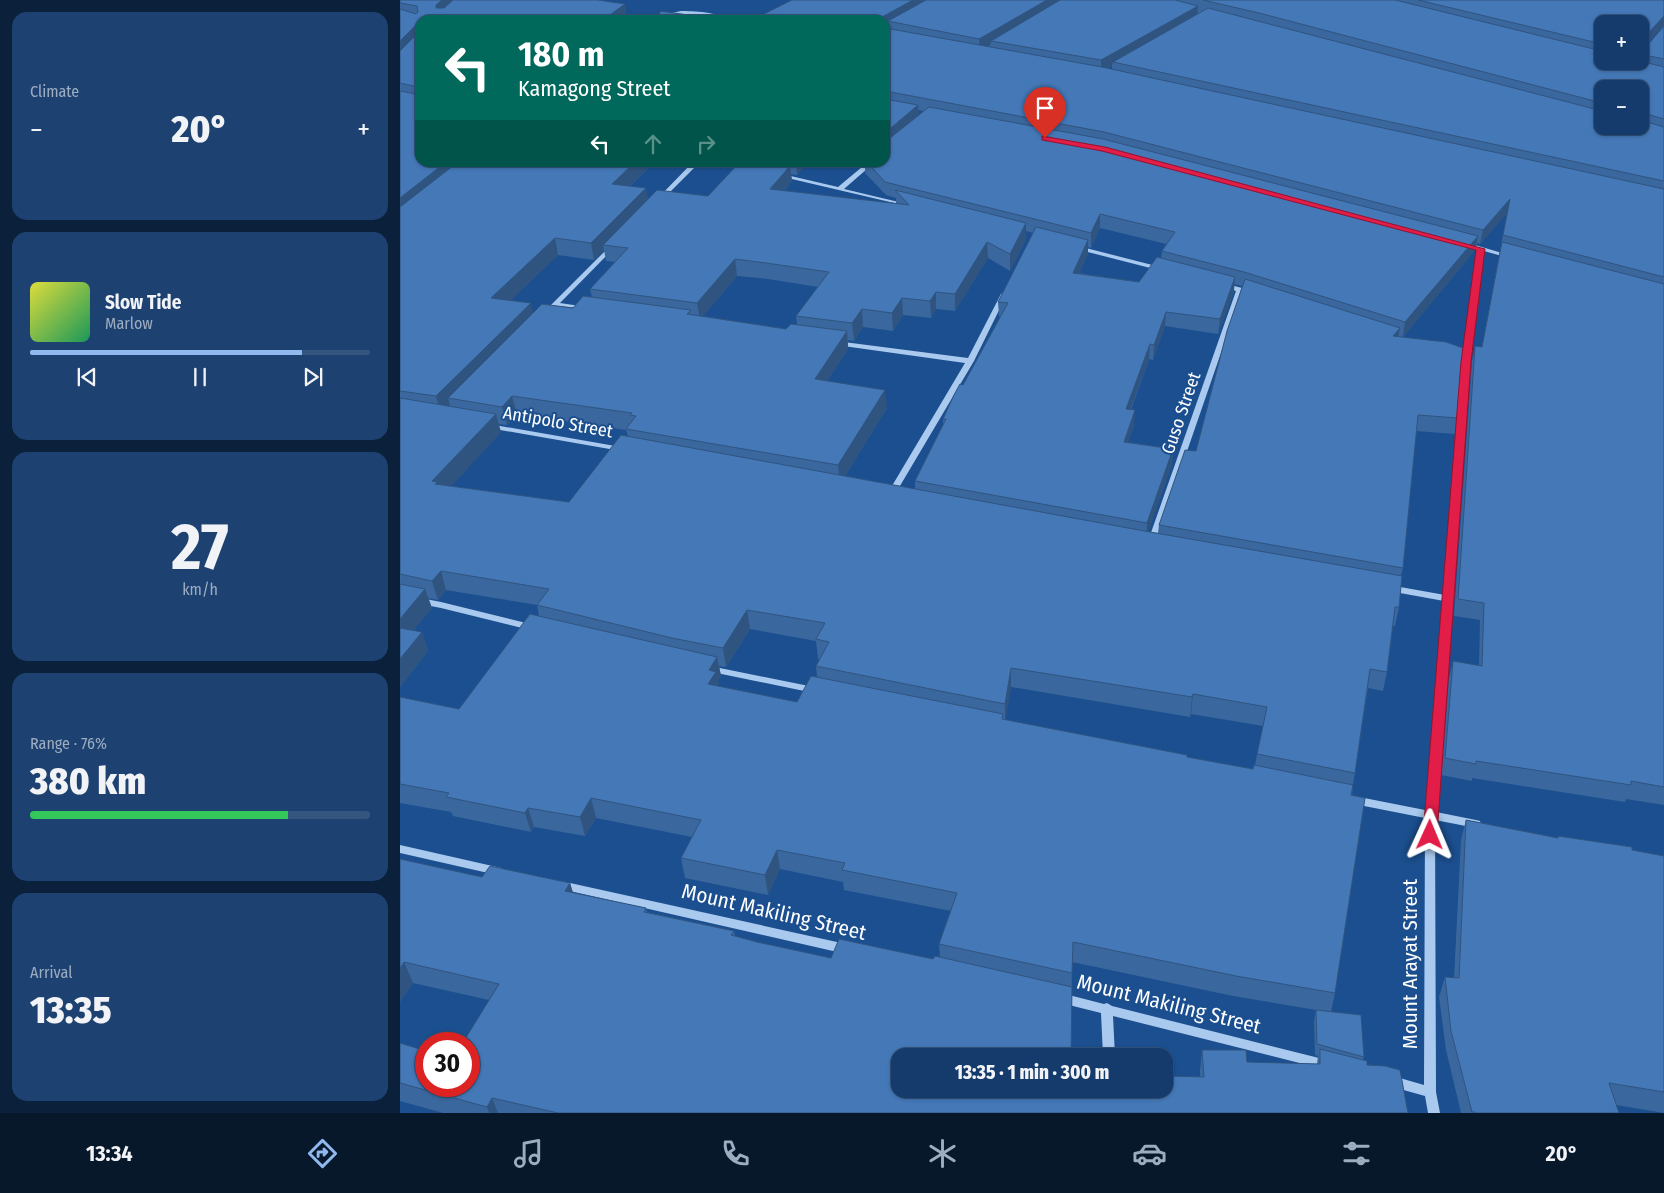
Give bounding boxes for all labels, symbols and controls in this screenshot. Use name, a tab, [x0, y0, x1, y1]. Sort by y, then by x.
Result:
map controls	[1594, 15, 1649, 135]
button: +	[1594, 15, 1649, 70]
text: 180 m	[518, 33, 604, 75]
icon: left	[435, 35, 500, 100]
text: Kamagong Street	[518, 75, 671, 102]
button: −	[1594, 80, 1649, 135]
text: Climate	[30, 82, 79, 101]
pin	[1024, 87, 1066, 138]
icon: arrive	[1031, 94, 1059, 122]
text: 20°	[172, 106, 228, 152]
text: −	[30, 113, 43, 146]
text: +	[357, 113, 370, 146]
icon: left	[586, 130, 614, 158]
icon: ahead	[639, 130, 667, 158]
icon: right	[692, 130, 720, 158]
text: Slow Tide	[105, 291, 181, 314]
text: Marlow	[105, 314, 153, 333]
icon: previous	[73, 363, 101, 391]
icon: pause	[186, 363, 214, 391]
icon: next	[299, 363, 327, 391]
street label: Guso Street	[1157, 369, 1205, 457]
street label: Antipolo Street	[501, 402, 615, 442]
text: 27	[171, 508, 229, 586]
text: km/h	[182, 580, 218, 599]
text: Range · 76%	[30, 734, 107, 753]
text: 380 km	[30, 758, 146, 804]
position arrow	[1403, 808, 1455, 860]
street label: Mount Makiling Street	[679, 878, 869, 946]
street label: Mount Arayat Street	[1397, 879, 1423, 1049]
text: Arrival	[30, 963, 72, 982]
street label: Mount Makiling Street	[1074, 969, 1264, 1039]
text: 13:35	[30, 987, 111, 1033]
speed limit sign: 30	[415, 1032, 480, 1097]
text: 13:35 · 1 min · 300 m	[955, 1061, 1109, 1084]
icon: directions	[305, 1136, 340, 1171]
icon: music	[511, 1136, 546, 1171]
icon: phone	[718, 1136, 753, 1171]
icon: climate	[925, 1136, 960, 1171]
icon: car	[1132, 1136, 1167, 1171]
icon: filters	[1339, 1136, 1374, 1171]
text: 13:34	[86, 1140, 133, 1167]
text: 20°	[1545, 1140, 1578, 1167]

